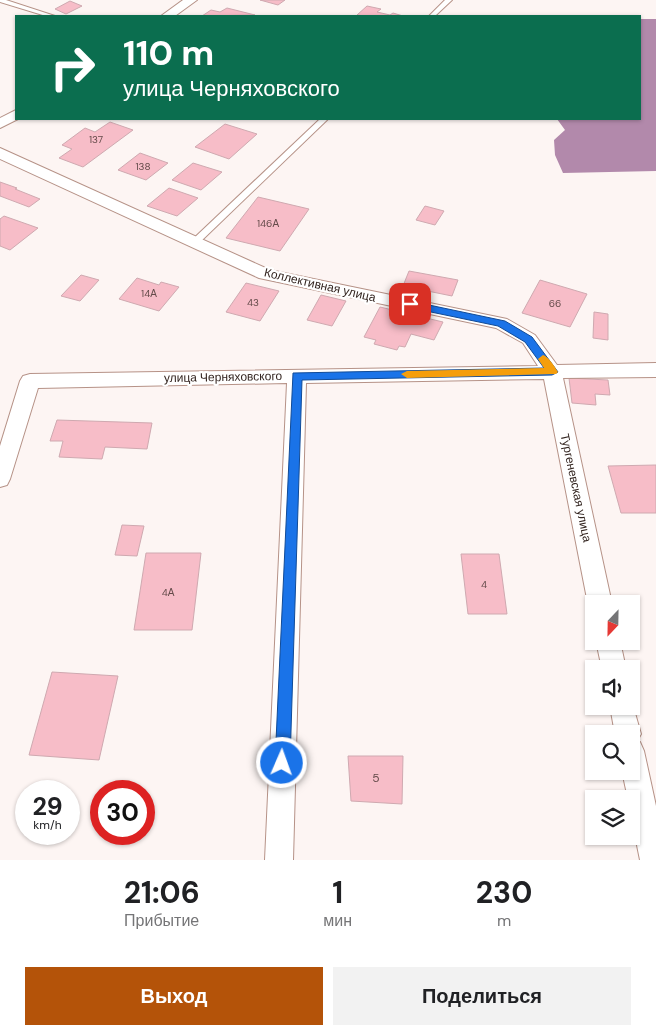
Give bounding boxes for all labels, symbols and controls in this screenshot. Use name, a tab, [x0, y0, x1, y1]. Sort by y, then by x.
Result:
text: 110 m	[123, 30, 214, 76]
icon: right	[40, 35, 105, 100]
text: улица Черняховского	[123, 74, 340, 103]
house number: 137	[89, 133, 103, 146]
house number: 138	[135, 160, 151, 173]
house number: 146А	[257, 217, 279, 230]
street label: Коллективная улица	[263, 264, 378, 306]
pin	[389, 283, 431, 325]
house number: 14А	[141, 287, 157, 300]
icon: arrive	[396, 290, 424, 318]
house number: 43	[247, 296, 259, 309]
house number: 66	[549, 297, 561, 310]
street label: улица Черняховского	[164, 368, 283, 386]
street label: Тургеневская улица	[557, 432, 595, 544]
house number: 4	[481, 578, 487, 591]
house number: 4А	[162, 586, 175, 599]
north arrow	[585, 595, 640, 650]
map controls	[585, 595, 640, 845]
button: sound	[585, 660, 640, 715]
button: search	[585, 725, 640, 780]
position arrow	[255, 736, 307, 788]
house number: 5	[372, 770, 380, 786]
speed limit sign: 30	[90, 780, 155, 845]
text: 29	[32, 790, 63, 823]
button: layers	[585, 790, 640, 845]
text: km/h	[33, 817, 62, 833]
text: 21:06	[124, 873, 200, 912]
text: 1	[332, 873, 343, 912]
text: 230	[476, 873, 532, 912]
text: Прибытие	[124, 910, 199, 931]
text: мин	[323, 910, 352, 931]
text: m	[497, 910, 511, 931]
button: Выход	[25, 967, 323, 1025]
button: Поделиться	[333, 967, 631, 1025]

